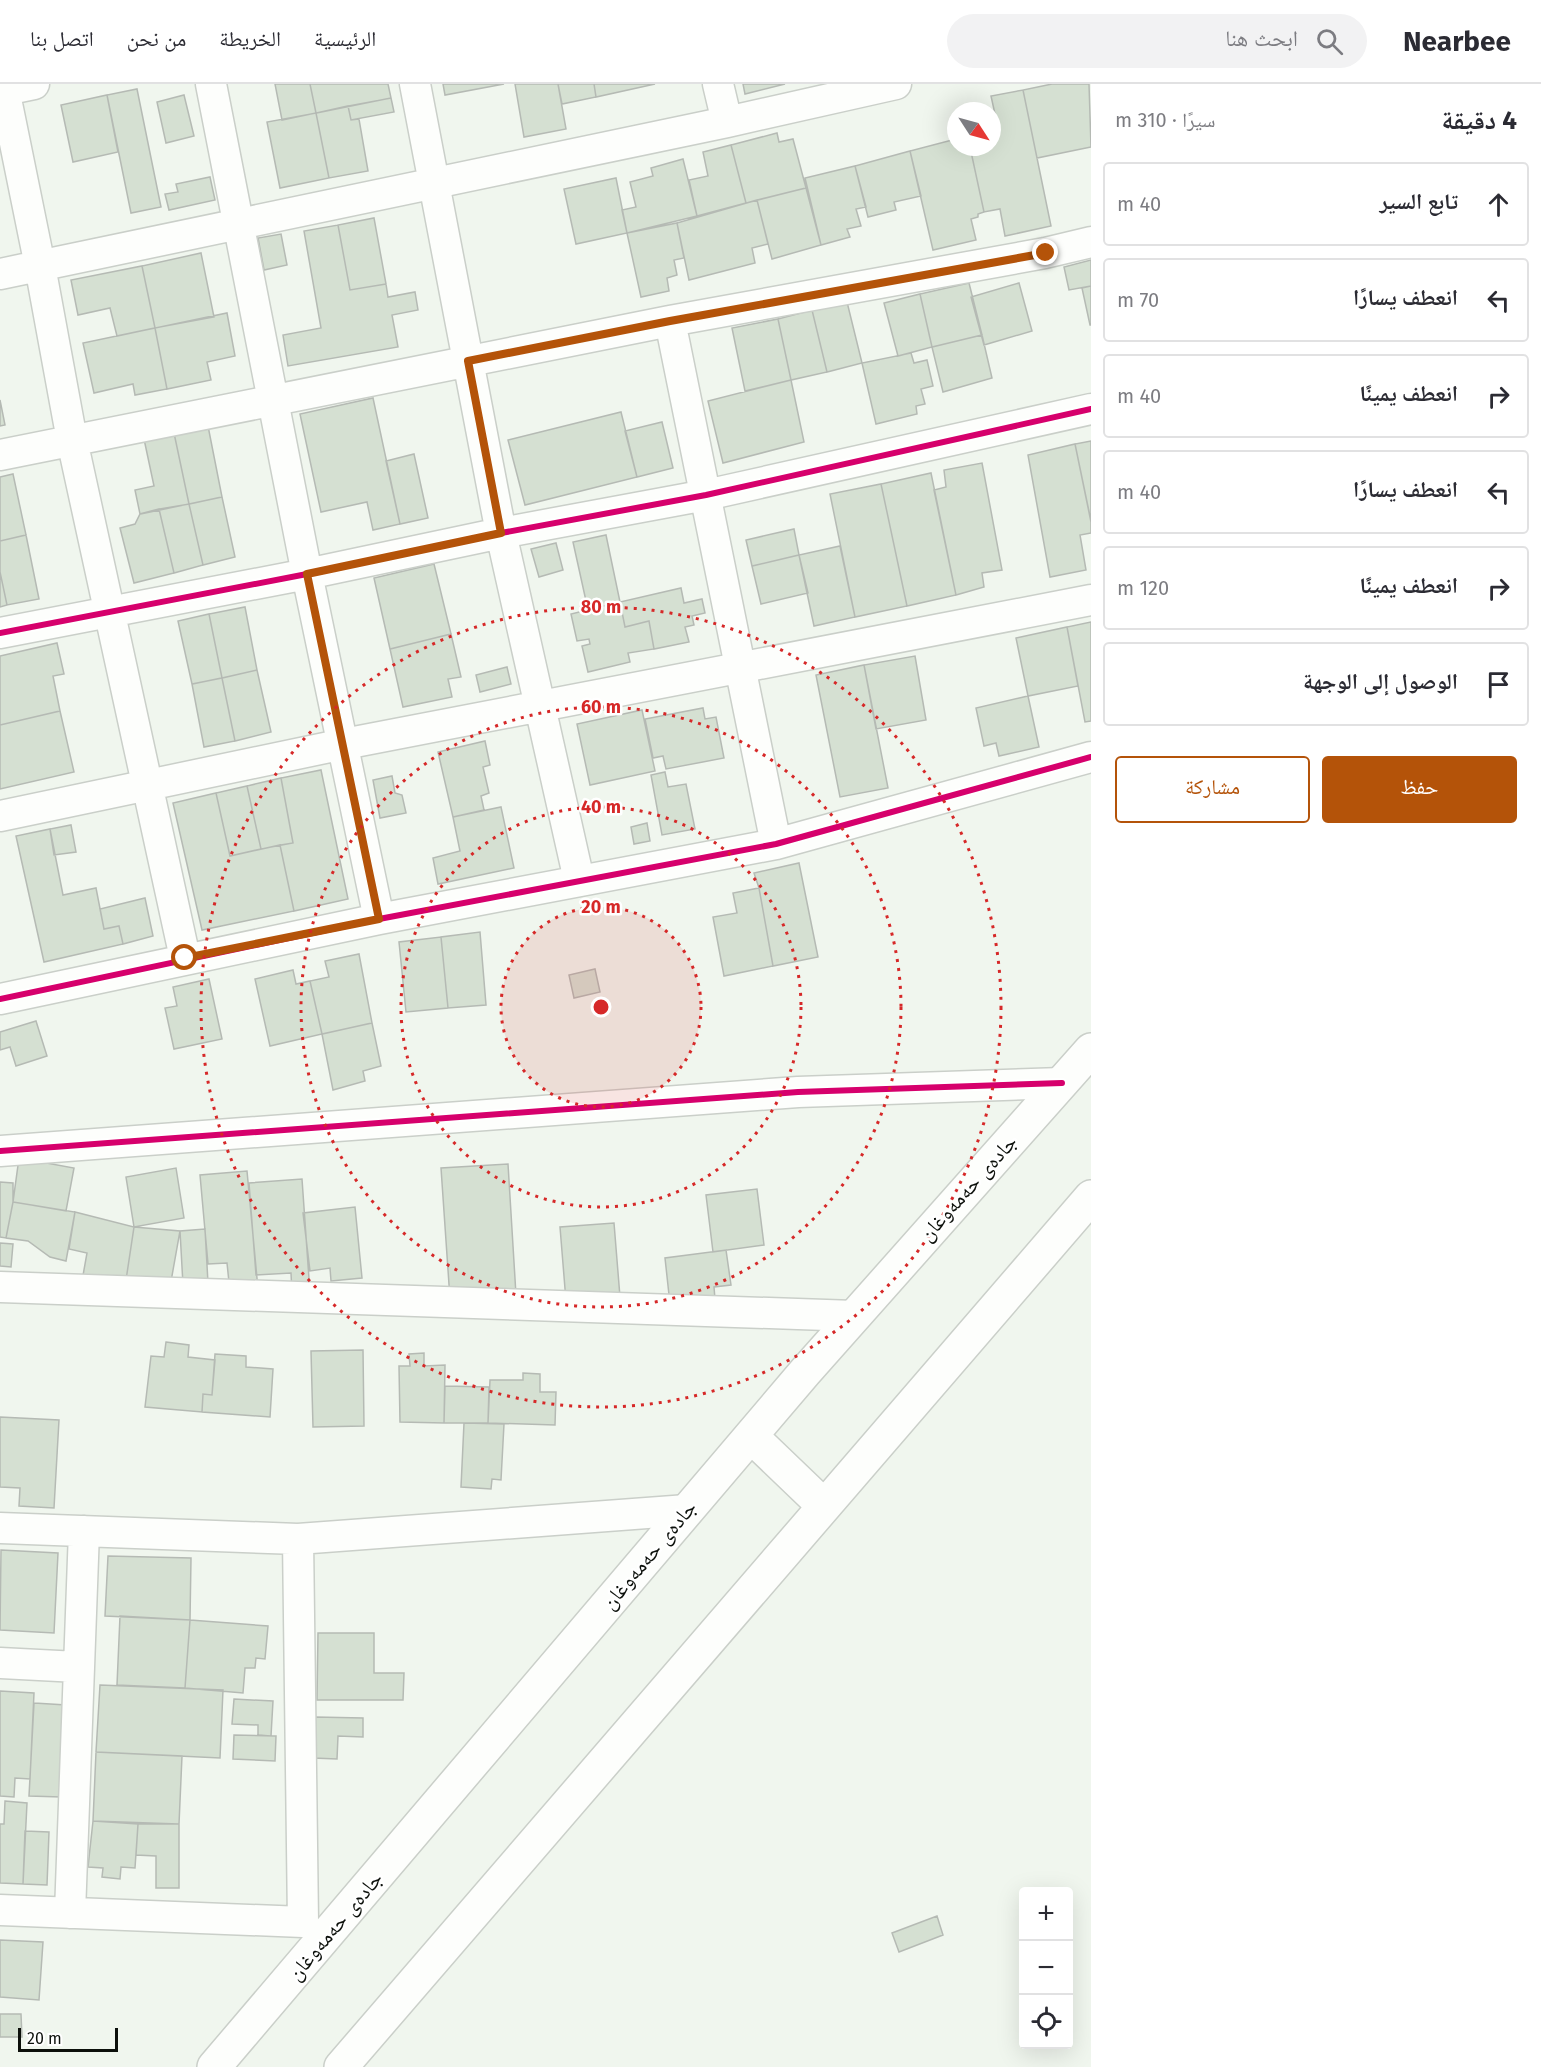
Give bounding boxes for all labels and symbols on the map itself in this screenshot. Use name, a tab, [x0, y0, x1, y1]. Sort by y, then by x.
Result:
north arrow	[947, 102, 1001, 156]
route end	[1032, 239, 1058, 265]
text: 80 m	[581, 596, 621, 618]
text: 60 m	[581, 696, 621, 718]
text: 40 m	[581, 796, 621, 818]
text: 20 m	[581, 896, 621, 918]
route start	[171, 944, 197, 970]
centre of rings	[591, 997, 611, 1017]
street label: جادەی حەمەوغان	[913, 1129, 1023, 1247]
street label: جادەی حەمەوغان	[596, 1495, 702, 1615]
street label: جادەی حەمەوغان	[282, 1866, 388, 1986]
scale bar	[18, 2025, 118, 2052]

